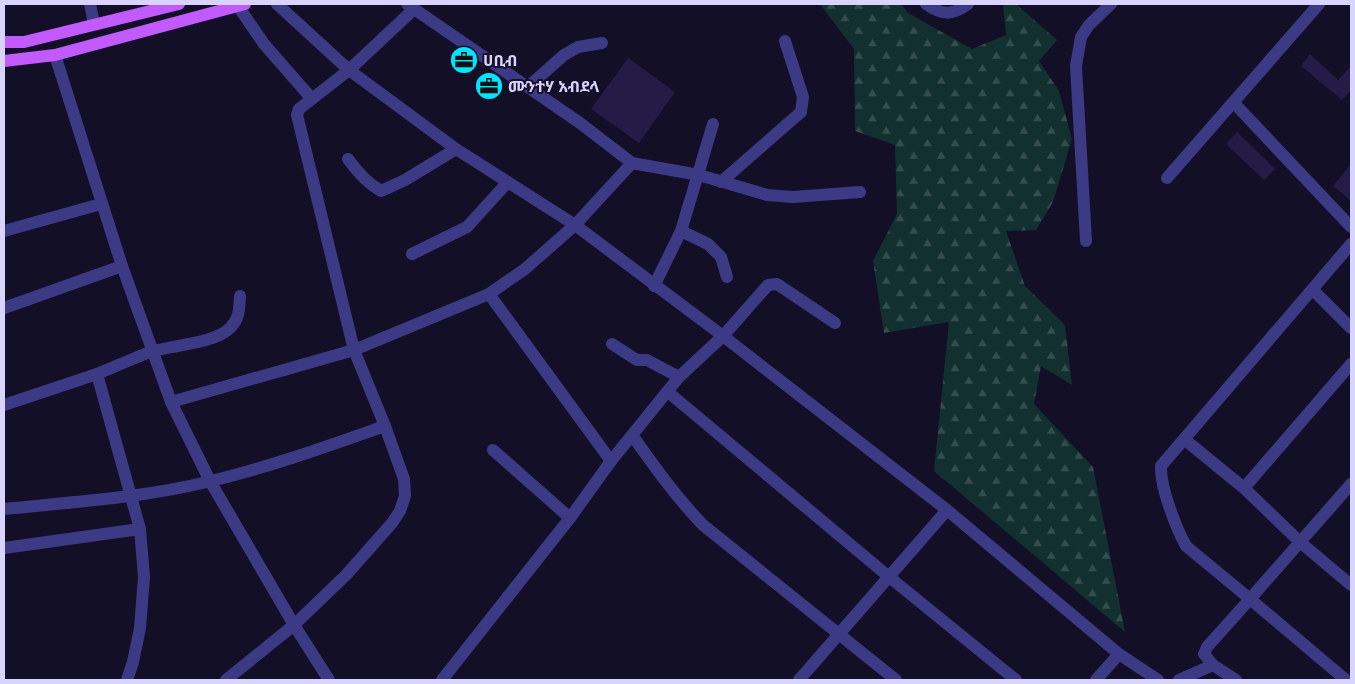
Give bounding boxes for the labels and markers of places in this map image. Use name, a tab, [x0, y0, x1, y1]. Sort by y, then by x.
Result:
office icon: ሀቢብ	[449, 45, 479, 75]
place label: ሀቢብ	[483, 50, 517, 71]
office icon: ሙንተሃ አብደላ	[474, 71, 504, 101]
place label: ሙንተሃ አብደላ	[508, 76, 600, 97]

